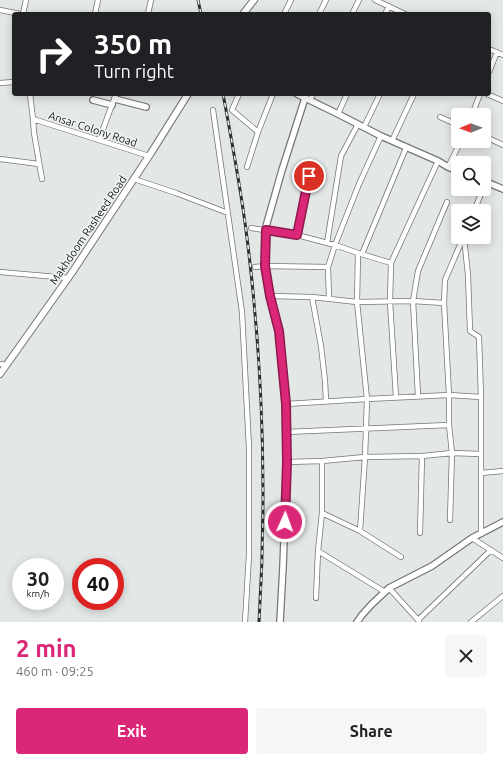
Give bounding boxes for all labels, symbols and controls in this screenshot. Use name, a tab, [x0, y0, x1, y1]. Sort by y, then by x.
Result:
icon: right	[28, 28, 80, 80]
text: 350 m	[94, 28, 172, 59]
text: Turn right	[94, 61, 174, 81]
north arrow	[451, 108, 491, 148]
map controls	[451, 108, 491, 244]
street label: Ansar Colony Road	[47, 109, 139, 149]
button: search	[451, 156, 491, 196]
pin	[292, 159, 326, 193]
icon: arrive	[298, 165, 320, 187]
street label: Makhdoom Rasheed Road	[47, 173, 129, 287]
button: layers	[451, 204, 491, 244]
position arrow	[264, 501, 306, 543]
speed limit sign: 40	[72, 558, 124, 610]
text: 30	[27, 567, 49, 590]
text: km/h	[26, 588, 50, 599]
text: 2 min	[16, 635, 77, 662]
button: close	[445, 635, 487, 677]
text: 460 m · 09:25	[16, 664, 94, 678]
button: Exit	[16, 708, 248, 754]
button: Share	[256, 708, 487, 754]

